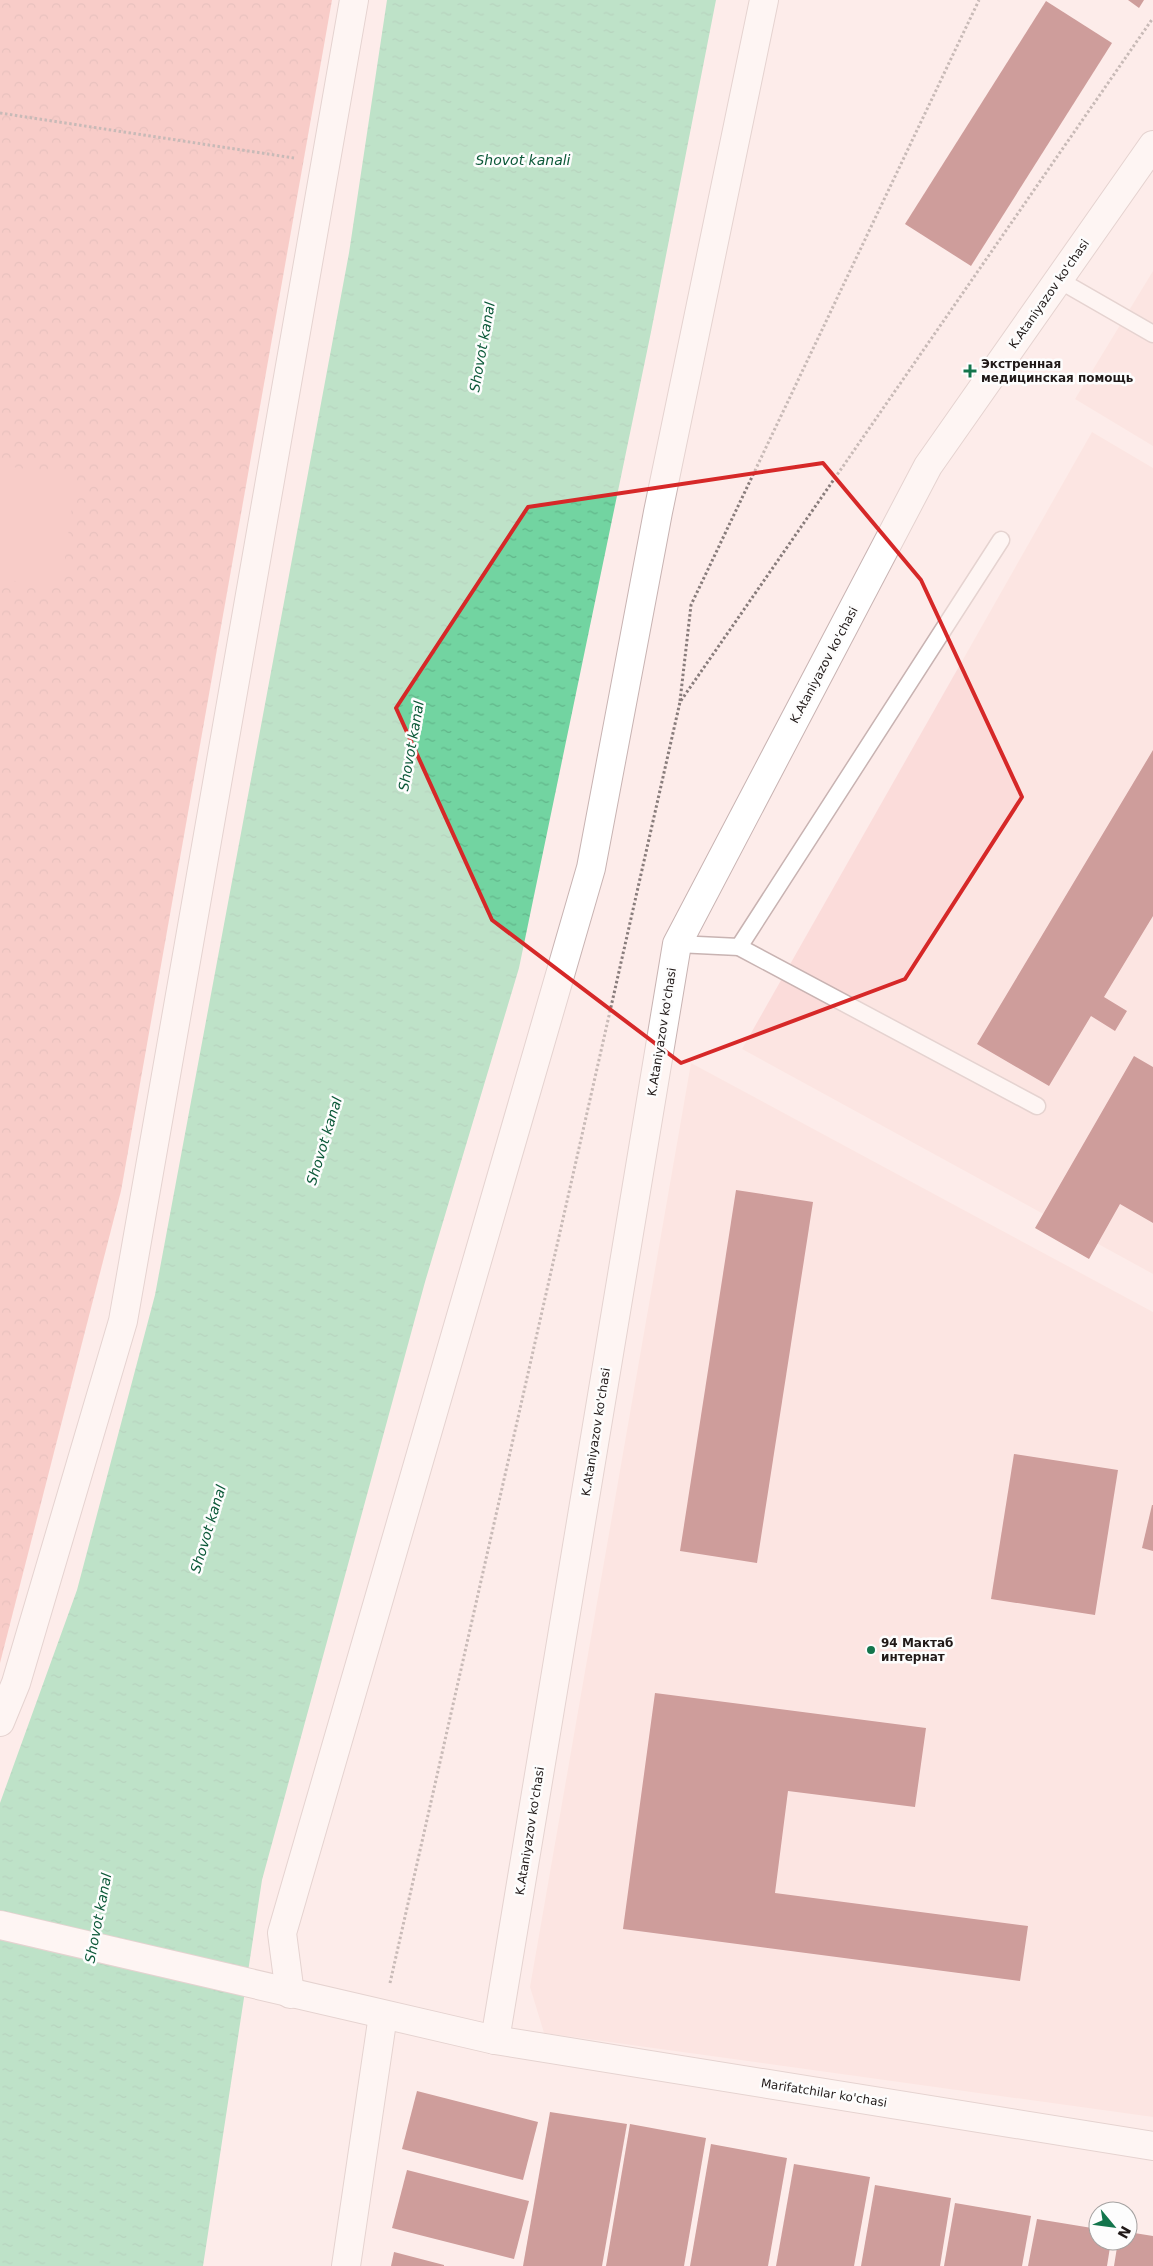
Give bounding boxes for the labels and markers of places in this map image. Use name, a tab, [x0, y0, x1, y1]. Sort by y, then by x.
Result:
place label: Экстренная медицинская помощь	[981, 357, 1134, 385]
marker: Экстренная медицинская помощь	[963, 364, 977, 378]
place label: 94 Мактаб интернат	[881, 1636, 954, 1664]
marker: 94 Мактаб интернат	[865, 1644, 877, 1656]

